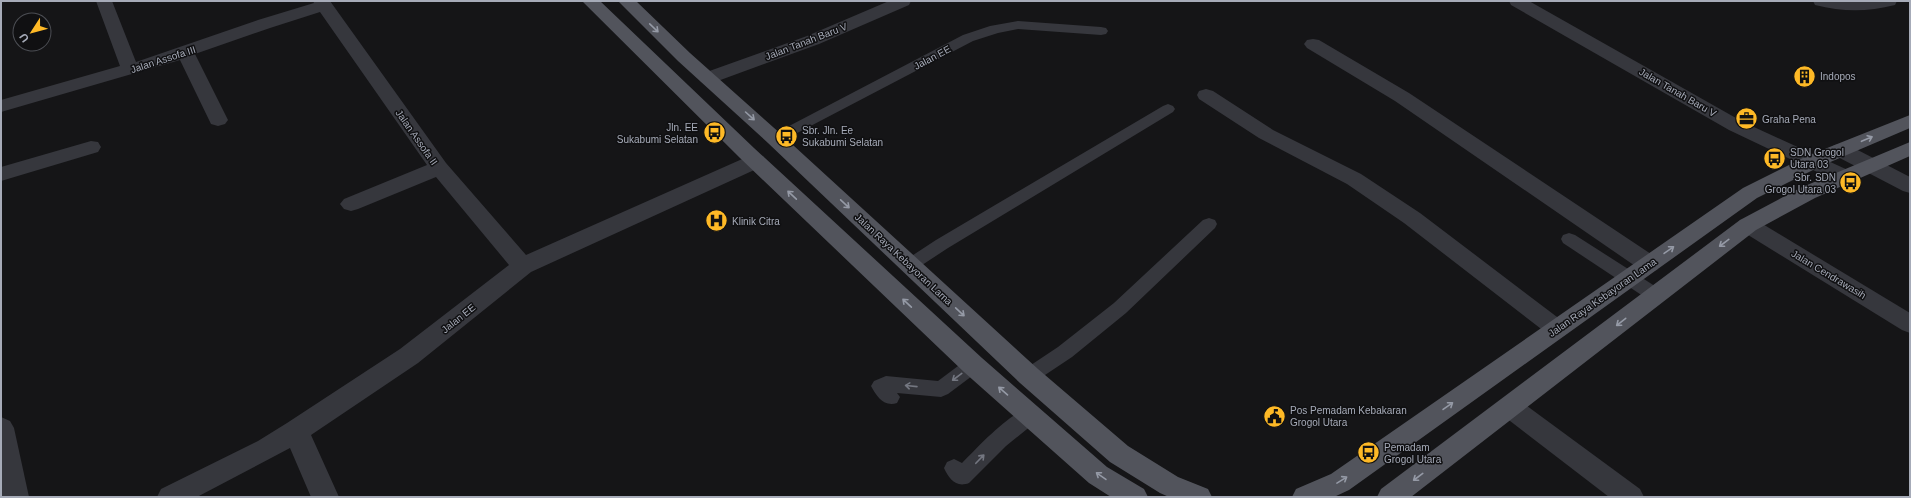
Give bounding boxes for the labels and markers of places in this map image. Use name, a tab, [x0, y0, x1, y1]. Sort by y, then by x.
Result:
building icon: Indopos	[1791, 63, 1817, 89]
place label: Indopos	[1820, 71, 1856, 82]
office icon: Graha Pena	[1733, 106, 1759, 132]
place label: Graha Pena	[1762, 114, 1816, 125]
bus stop icon: Jln. EE Sukabumi Selatan	[701, 120, 727, 146]
place label: Jln. EE Sukabumi Selatan	[617, 122, 698, 145]
bus stop icon: Sbr. Jln. Ee Sukabumi Selatan	[773, 123, 799, 149]
place label: Sbr. Jln. Ee Sukabumi Selatan	[802, 125, 883, 148]
bus stop icon: SDN Grogol Utara 03	[1761, 145, 1787, 171]
place label: SDN Grogol Utara 03	[1790, 147, 1844, 170]
bus stop icon: Sbr. SDN Grogol Utara 03	[1838, 170, 1864, 196]
place label: Sbr. SDN Grogol Utara 03	[1765, 172, 1836, 195]
hospital icon: Klinik Citra	[703, 208, 729, 234]
place label: Klinik Citra	[732, 216, 780, 227]
public building icon: Pos Pemadam Kebakaran Grogol Utara	[1262, 403, 1288, 429]
place label: Pos Pemadam Kebakaran Grogol Utara	[1290, 405, 1407, 428]
bus stop icon: Pemadam Grogol Utara	[1356, 440, 1382, 466]
place label: Pemadam Grogol Utara	[1384, 442, 1442, 465]

